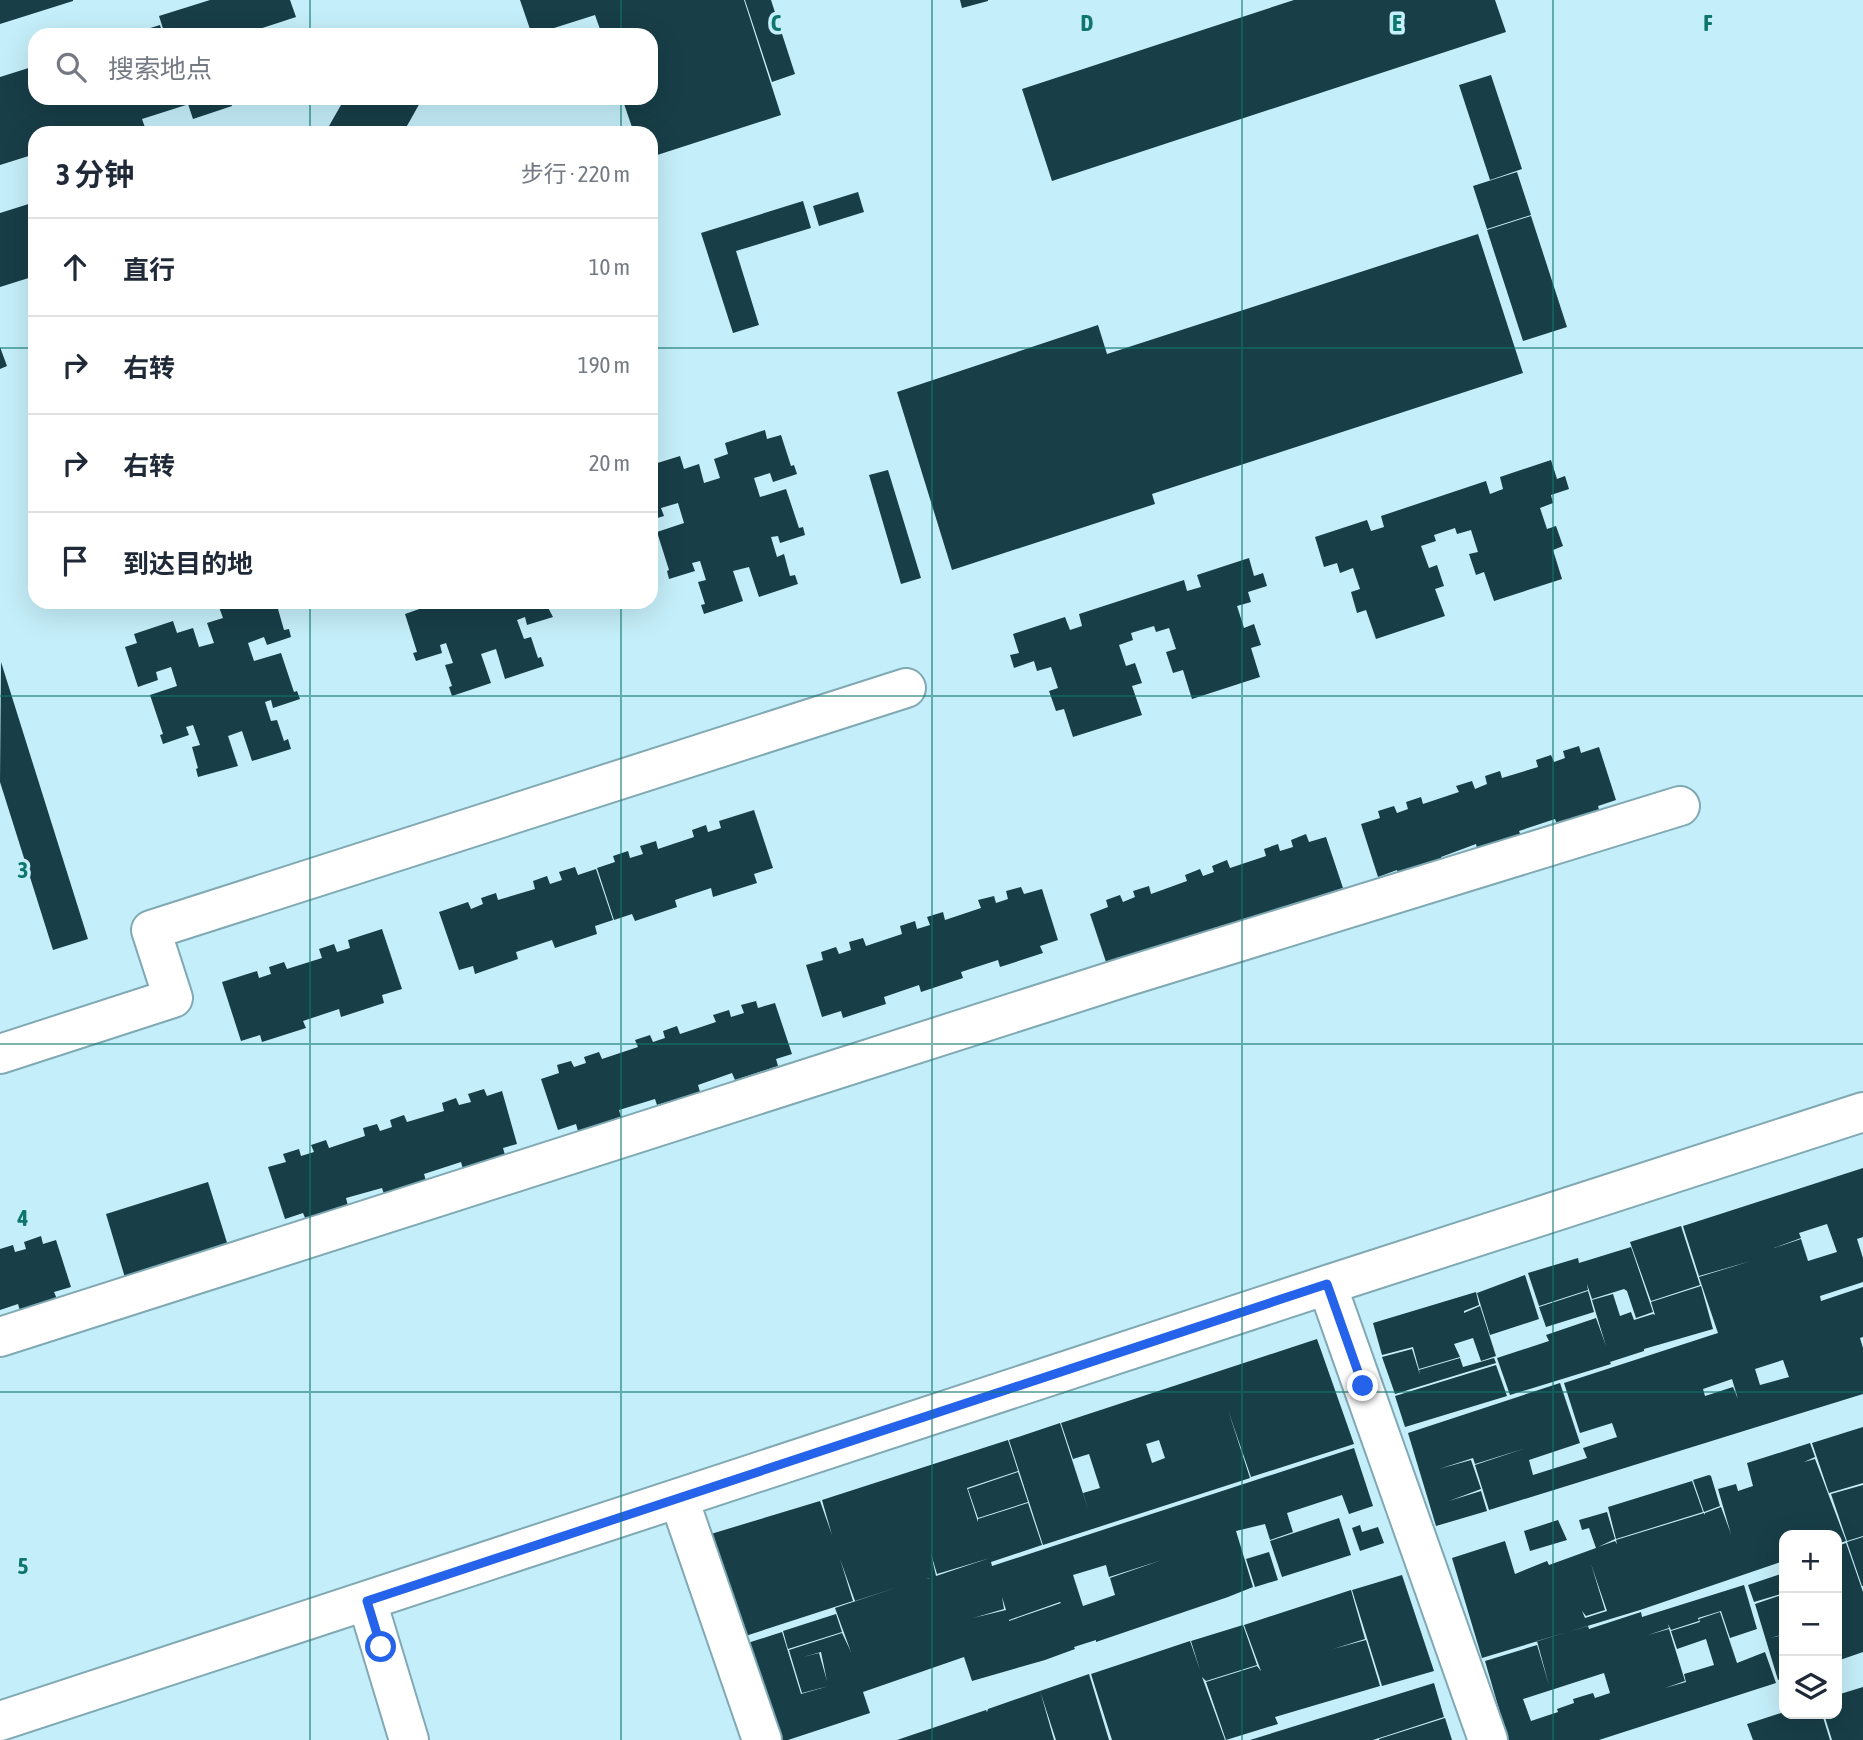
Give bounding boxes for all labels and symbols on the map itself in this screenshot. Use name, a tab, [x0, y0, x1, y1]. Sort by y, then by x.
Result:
text: C	[771, 10, 782, 36]
text: D	[1081, 10, 1094, 36]
text: E	[1392, 10, 1402, 36]
text: F	[1703, 10, 1713, 36]
text: 3	[18, 857, 28, 883]
text: 4	[17, 1205, 29, 1231]
route end	[1347, 1370, 1378, 1401]
text: 5	[18, 1553, 29, 1579]
route start	[365, 1631, 396, 1662]

